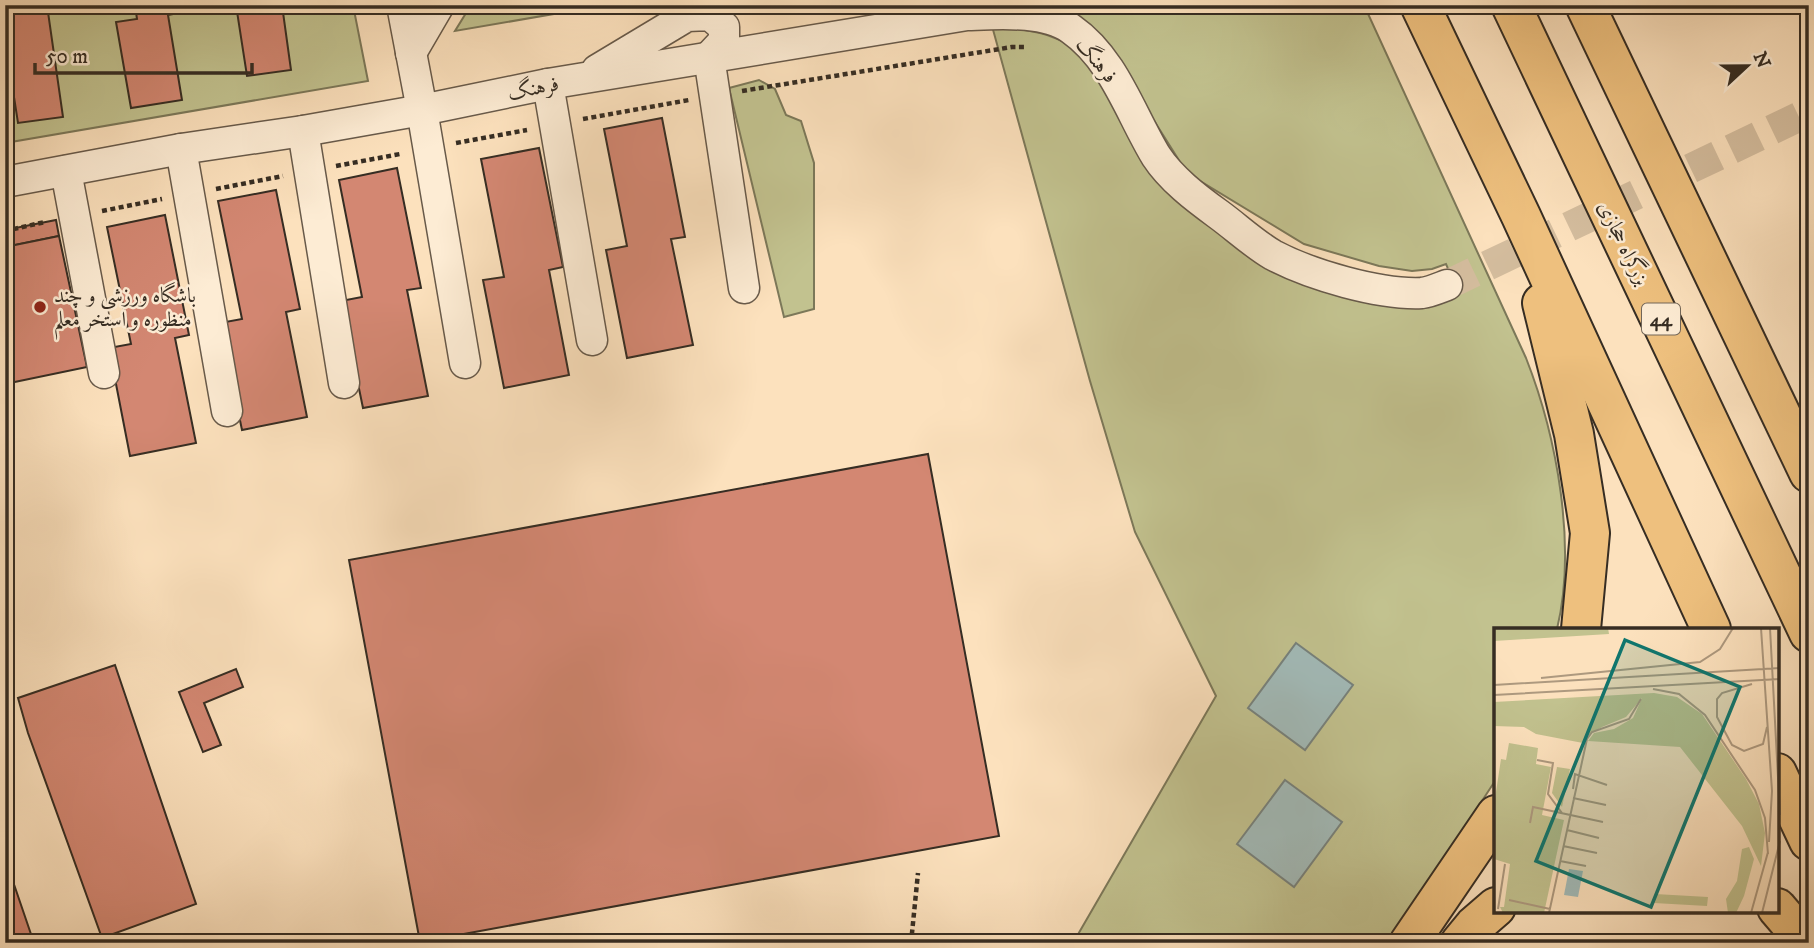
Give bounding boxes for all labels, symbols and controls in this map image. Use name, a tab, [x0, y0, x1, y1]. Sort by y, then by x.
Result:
scale bar	[35, 32, 252, 76]
street label: فرهنگ	[1070, 32, 1123, 89]
north arrow	[1713, 32, 1783, 102]
text: 50 m	[46, 44, 88, 70]
text: N	[1748, 49, 1775, 72]
street label: فرهنگ	[505, 70, 561, 107]
street label: بزرگراه حجازی	[1592, 196, 1657, 290]
place label: باشگاه ورزشی و چند منظوره و استخر معلم	[54, 282, 196, 340]
marker: باشگاه ورزشی و چند منظوره و استخر معلم	[32, 299, 48, 315]
road number: 44	[1642, 304, 1680, 334]
inset map	[1494, 628, 1779, 913]

